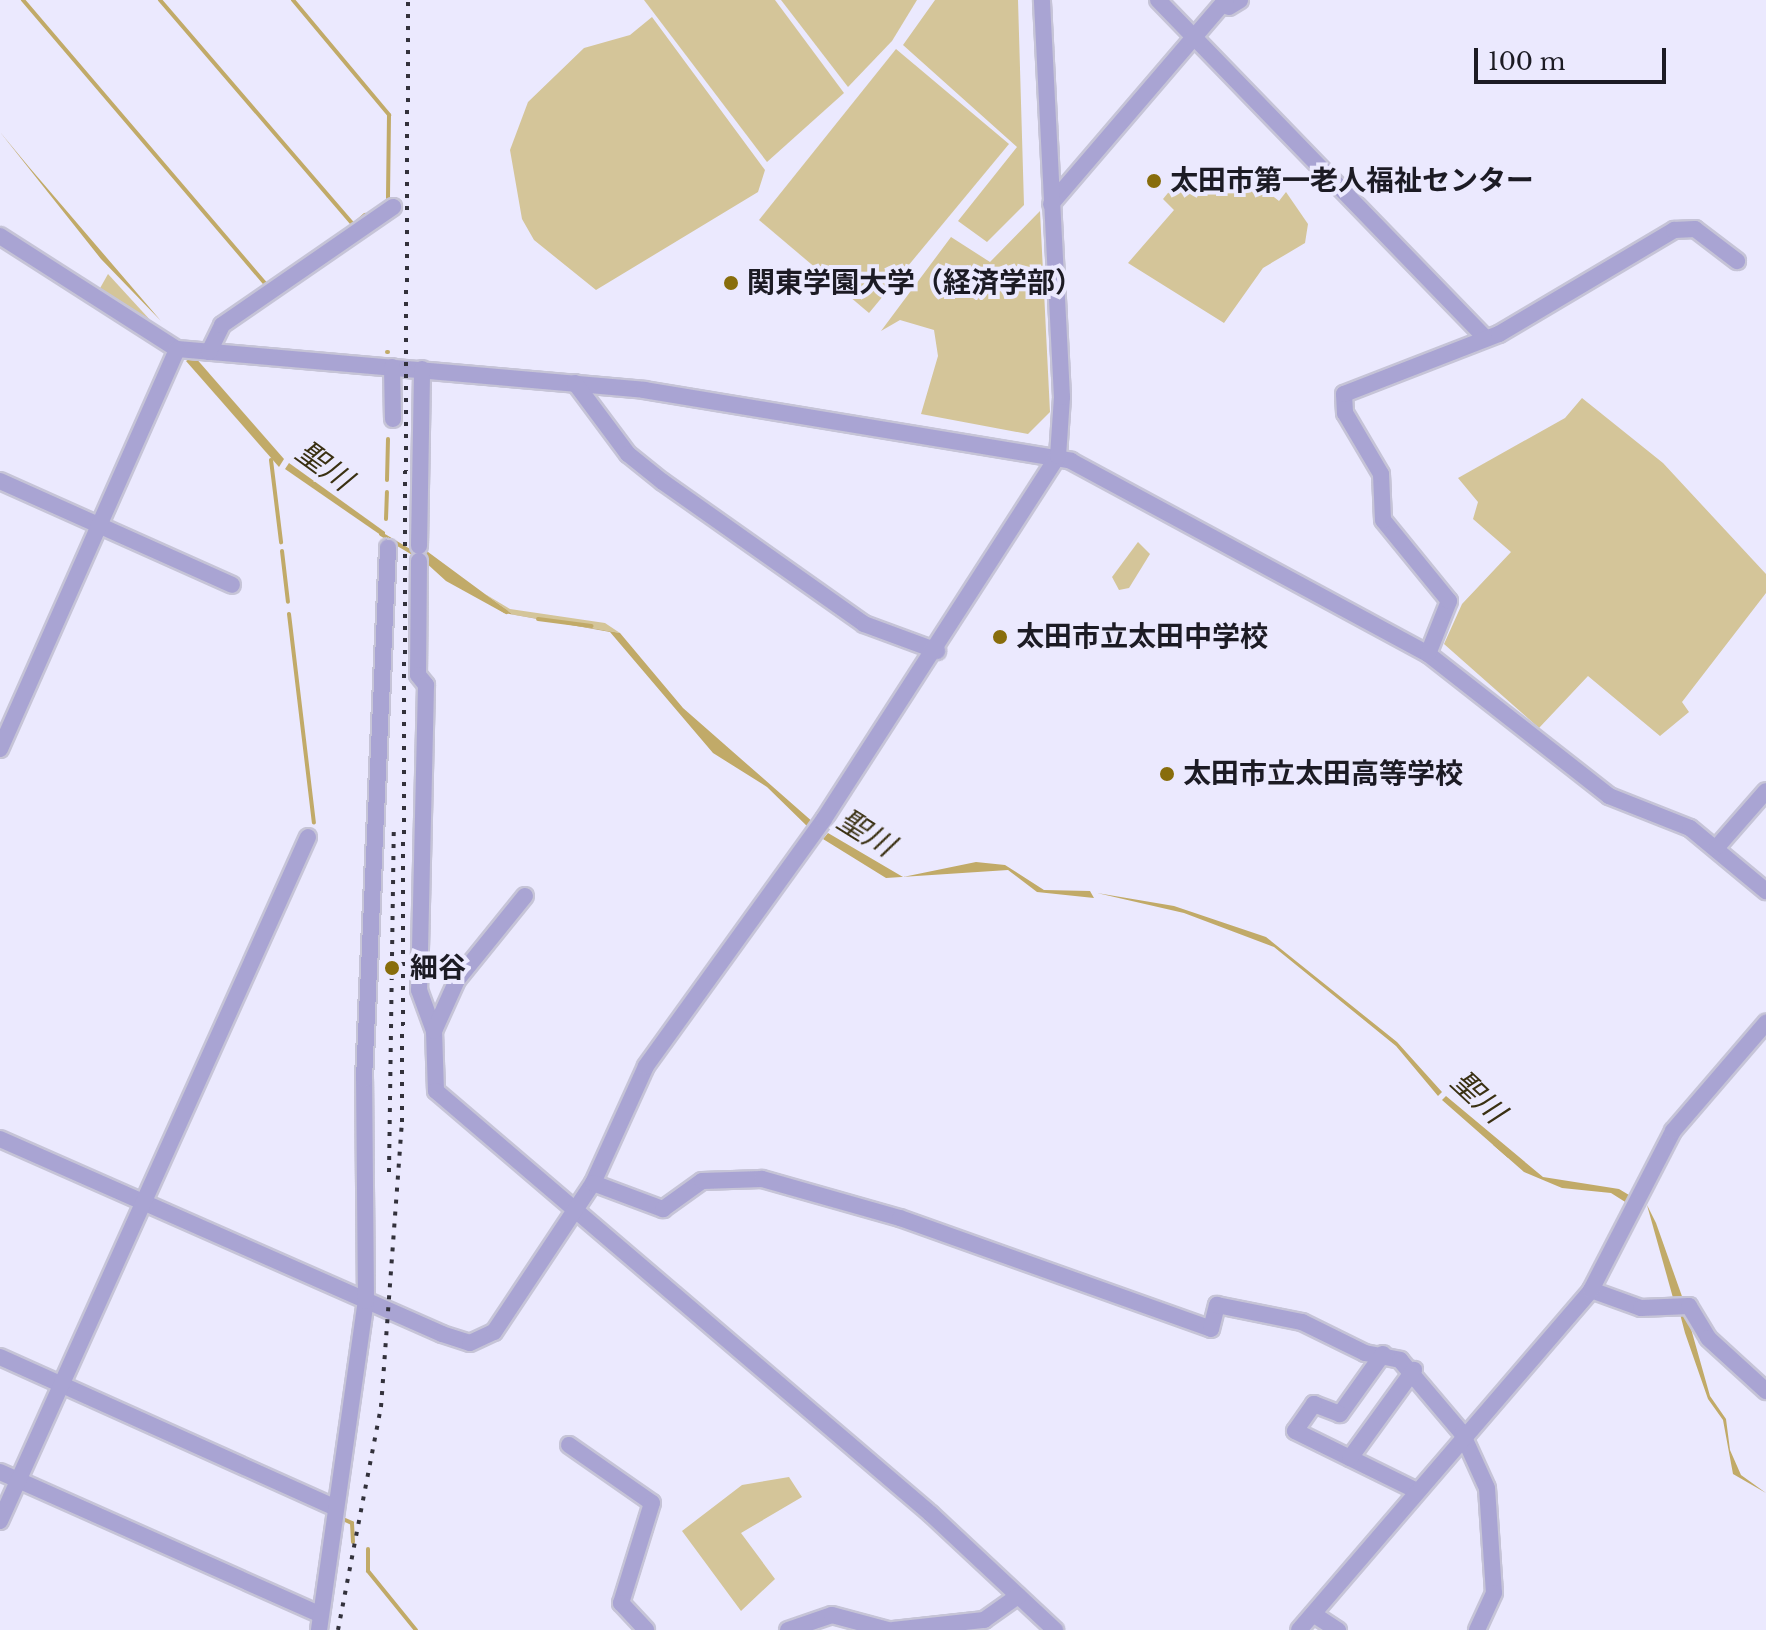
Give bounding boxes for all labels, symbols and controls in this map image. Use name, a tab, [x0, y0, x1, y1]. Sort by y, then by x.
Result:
scale bar	[1478, 32, 1670, 82]
text: 100 m	[1488, 47, 1566, 76]
place label: 太田市第一老人福祉センター	[1170, 164, 1534, 198]
marker: 太田市第一老人福祉センター	[1145, 172, 1163, 190]
place label: 関東学園大学（経済学部）	[747, 266, 1083, 300]
marker: 関東学園大学（経済学部）	[722, 274, 740, 292]
water label: 聖川	[289, 434, 359, 498]
place label: 太田市立太田中学校	[1016, 620, 1268, 654]
marker: 太田市立太田中学校	[991, 628, 1009, 646]
place label: 太田市立太田高等学校	[1183, 757, 1463, 791]
marker: 太田市立太田高等学校	[1158, 765, 1176, 783]
water label: 聖川	[831, 802, 901, 864]
place label: 細谷	[410, 951, 466, 985]
marker: 細谷	[381, 957, 403, 979]
water label: 聖川	[1444, 1063, 1512, 1131]

